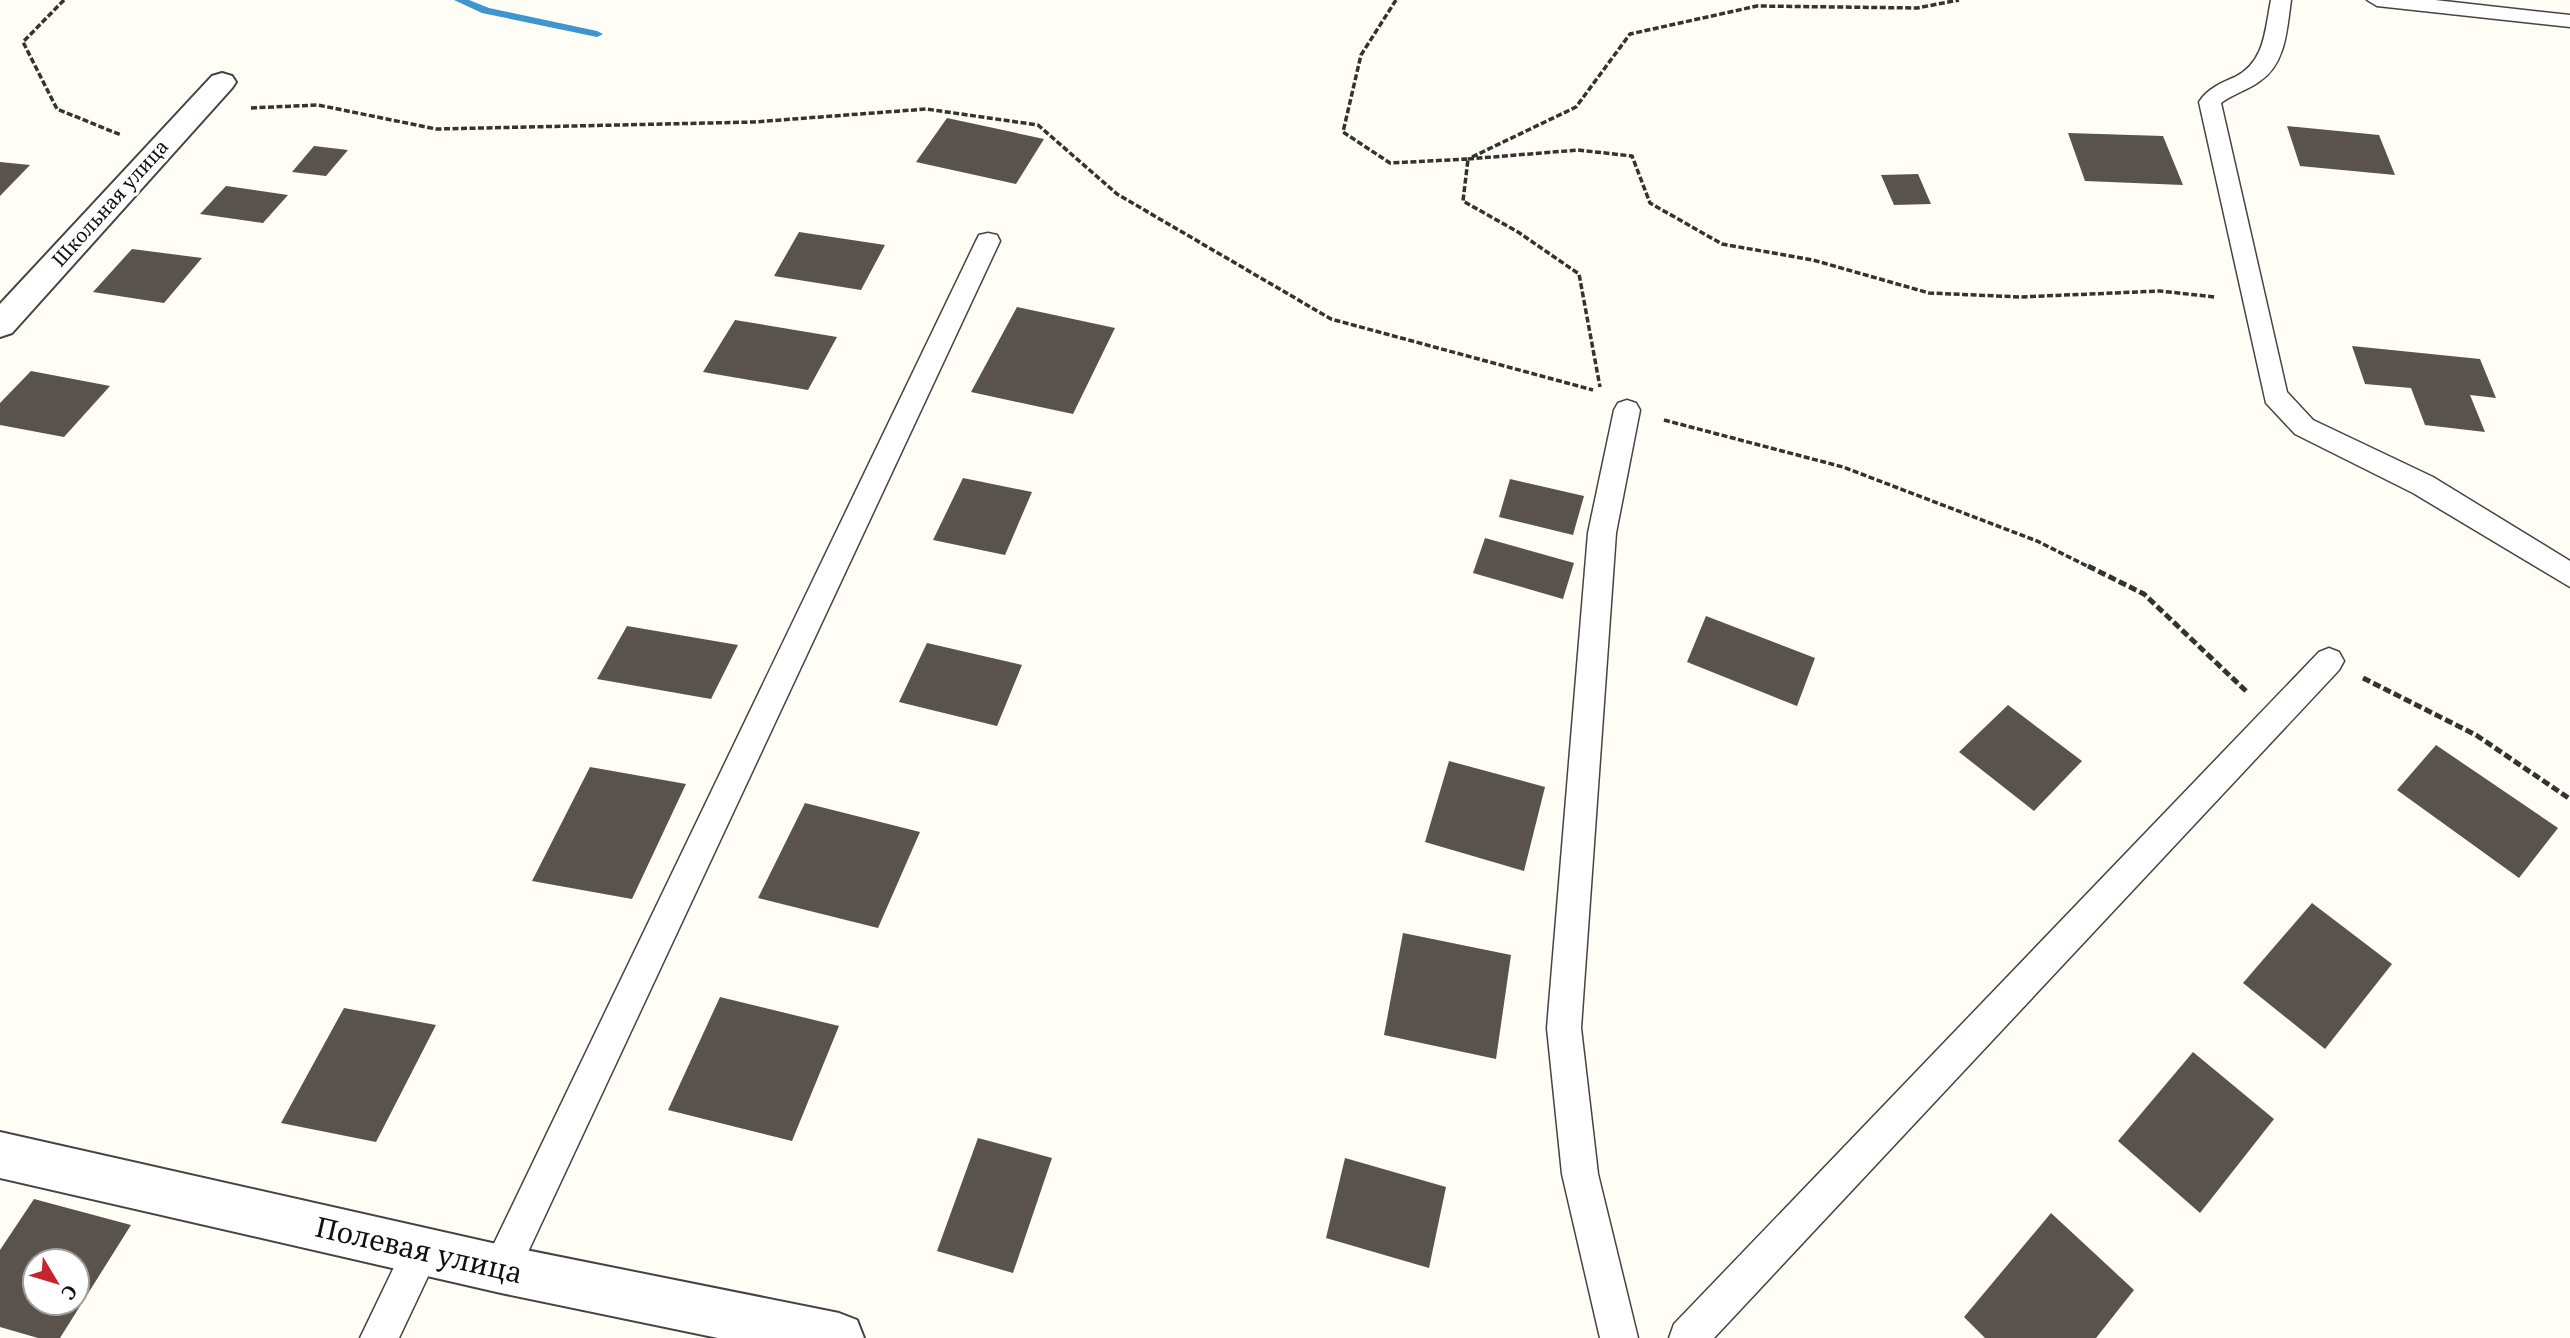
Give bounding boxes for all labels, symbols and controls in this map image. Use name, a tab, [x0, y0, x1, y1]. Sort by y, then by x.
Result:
street label: Школьная улица	[46, 134, 174, 272]
street label: Полевая улица	[312, 1207, 527, 1291]
north arrow	[21, 1247, 91, 1317]
text: С	[55, 1280, 83, 1305]

